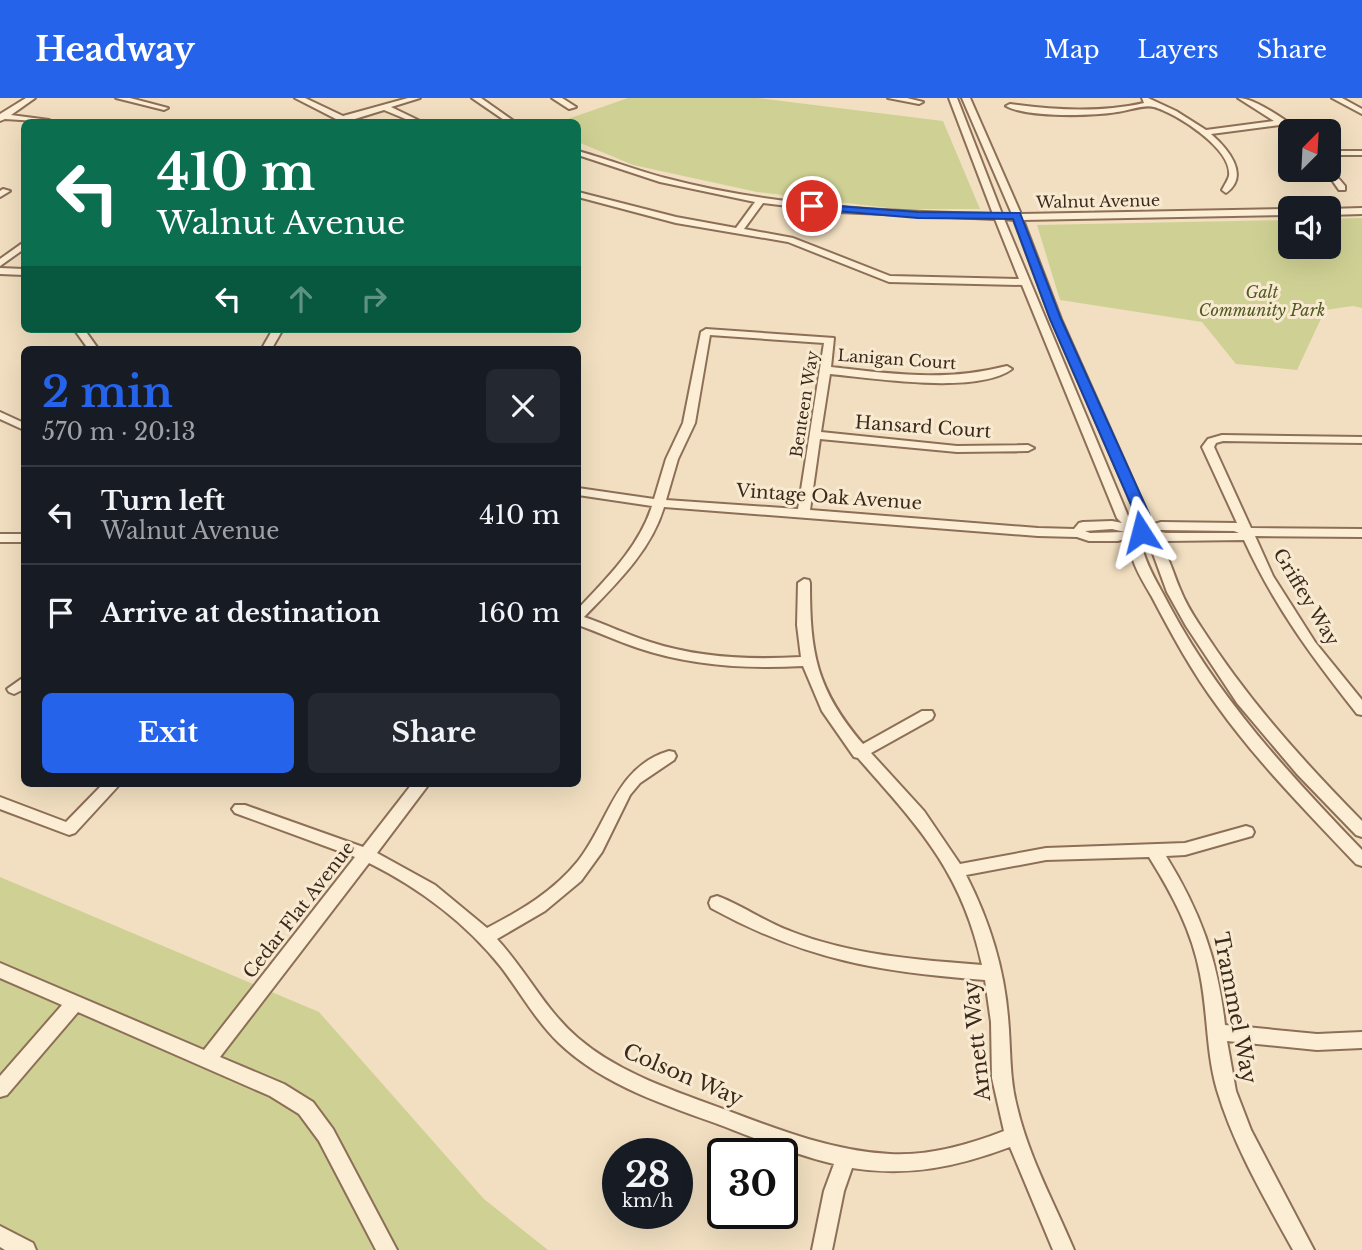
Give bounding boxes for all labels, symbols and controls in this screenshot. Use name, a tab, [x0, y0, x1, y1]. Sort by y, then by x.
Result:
text: Headway	[35, 29, 195, 70]
text: Map	[1044, 35, 1100, 64]
text: Layers	[1138, 35, 1219, 64]
text: Share	[1257, 35, 1327, 64]
north arrow	[1278, 119, 1340, 182]
map controls	[1278, 119, 1341, 259]
text: 410 m	[157, 142, 315, 203]
icon: left	[42, 147, 133, 238]
pin	[782, 176, 842, 236]
icon: arrive	[793, 187, 831, 225]
street label: Walnut Avenue	[1035, 190, 1160, 212]
button: sound	[1278, 196, 1341, 259]
text: Walnut Avenue	[157, 203, 405, 243]
icon: left	[209, 280, 247, 318]
icon: ahead	[282, 280, 320, 318]
icon: right	[355, 280, 393, 318]
park label: Galt Community Park	[1199, 282, 1325, 320]
street label: Lanigan Court	[837, 345, 957, 373]
street label: Benteen Way	[786, 348, 822, 459]
text: 2 min	[42, 366, 173, 418]
button: close	[486, 369, 560, 443]
street label: Hansard Court	[854, 411, 992, 443]
text: 570 m · 20:13	[42, 418, 196, 446]
street label: Vintage Oak Avenue	[734, 479, 923, 514]
text: Turn left	[101, 485, 225, 517]
position arrow	[1104, 495, 1178, 569]
icon: left	[42, 496, 80, 534]
text: 410 m	[479, 499, 560, 531]
text: Walnut Avenue	[101, 517, 279, 545]
street label: Griffey Way	[1268, 544, 1344, 650]
icon: arrive	[42, 594, 80, 632]
text: Arrive at destination	[101, 597, 381, 629]
text: 160 m	[478, 597, 560, 629]
button: Exit	[42, 693, 294, 773]
button: Share	[308, 693, 560, 773]
street label: Cedar Flat Avenue	[239, 837, 359, 983]
street label: Trammel Way	[1208, 930, 1263, 1086]
street label: Arnett Way	[958, 979, 996, 1104]
street label: Colson Way	[619, 1038, 747, 1112]
speed limit sign: 30	[707, 1138, 798, 1229]
text: 28	[625, 1153, 670, 1196]
text: km/h	[622, 1190, 673, 1212]

